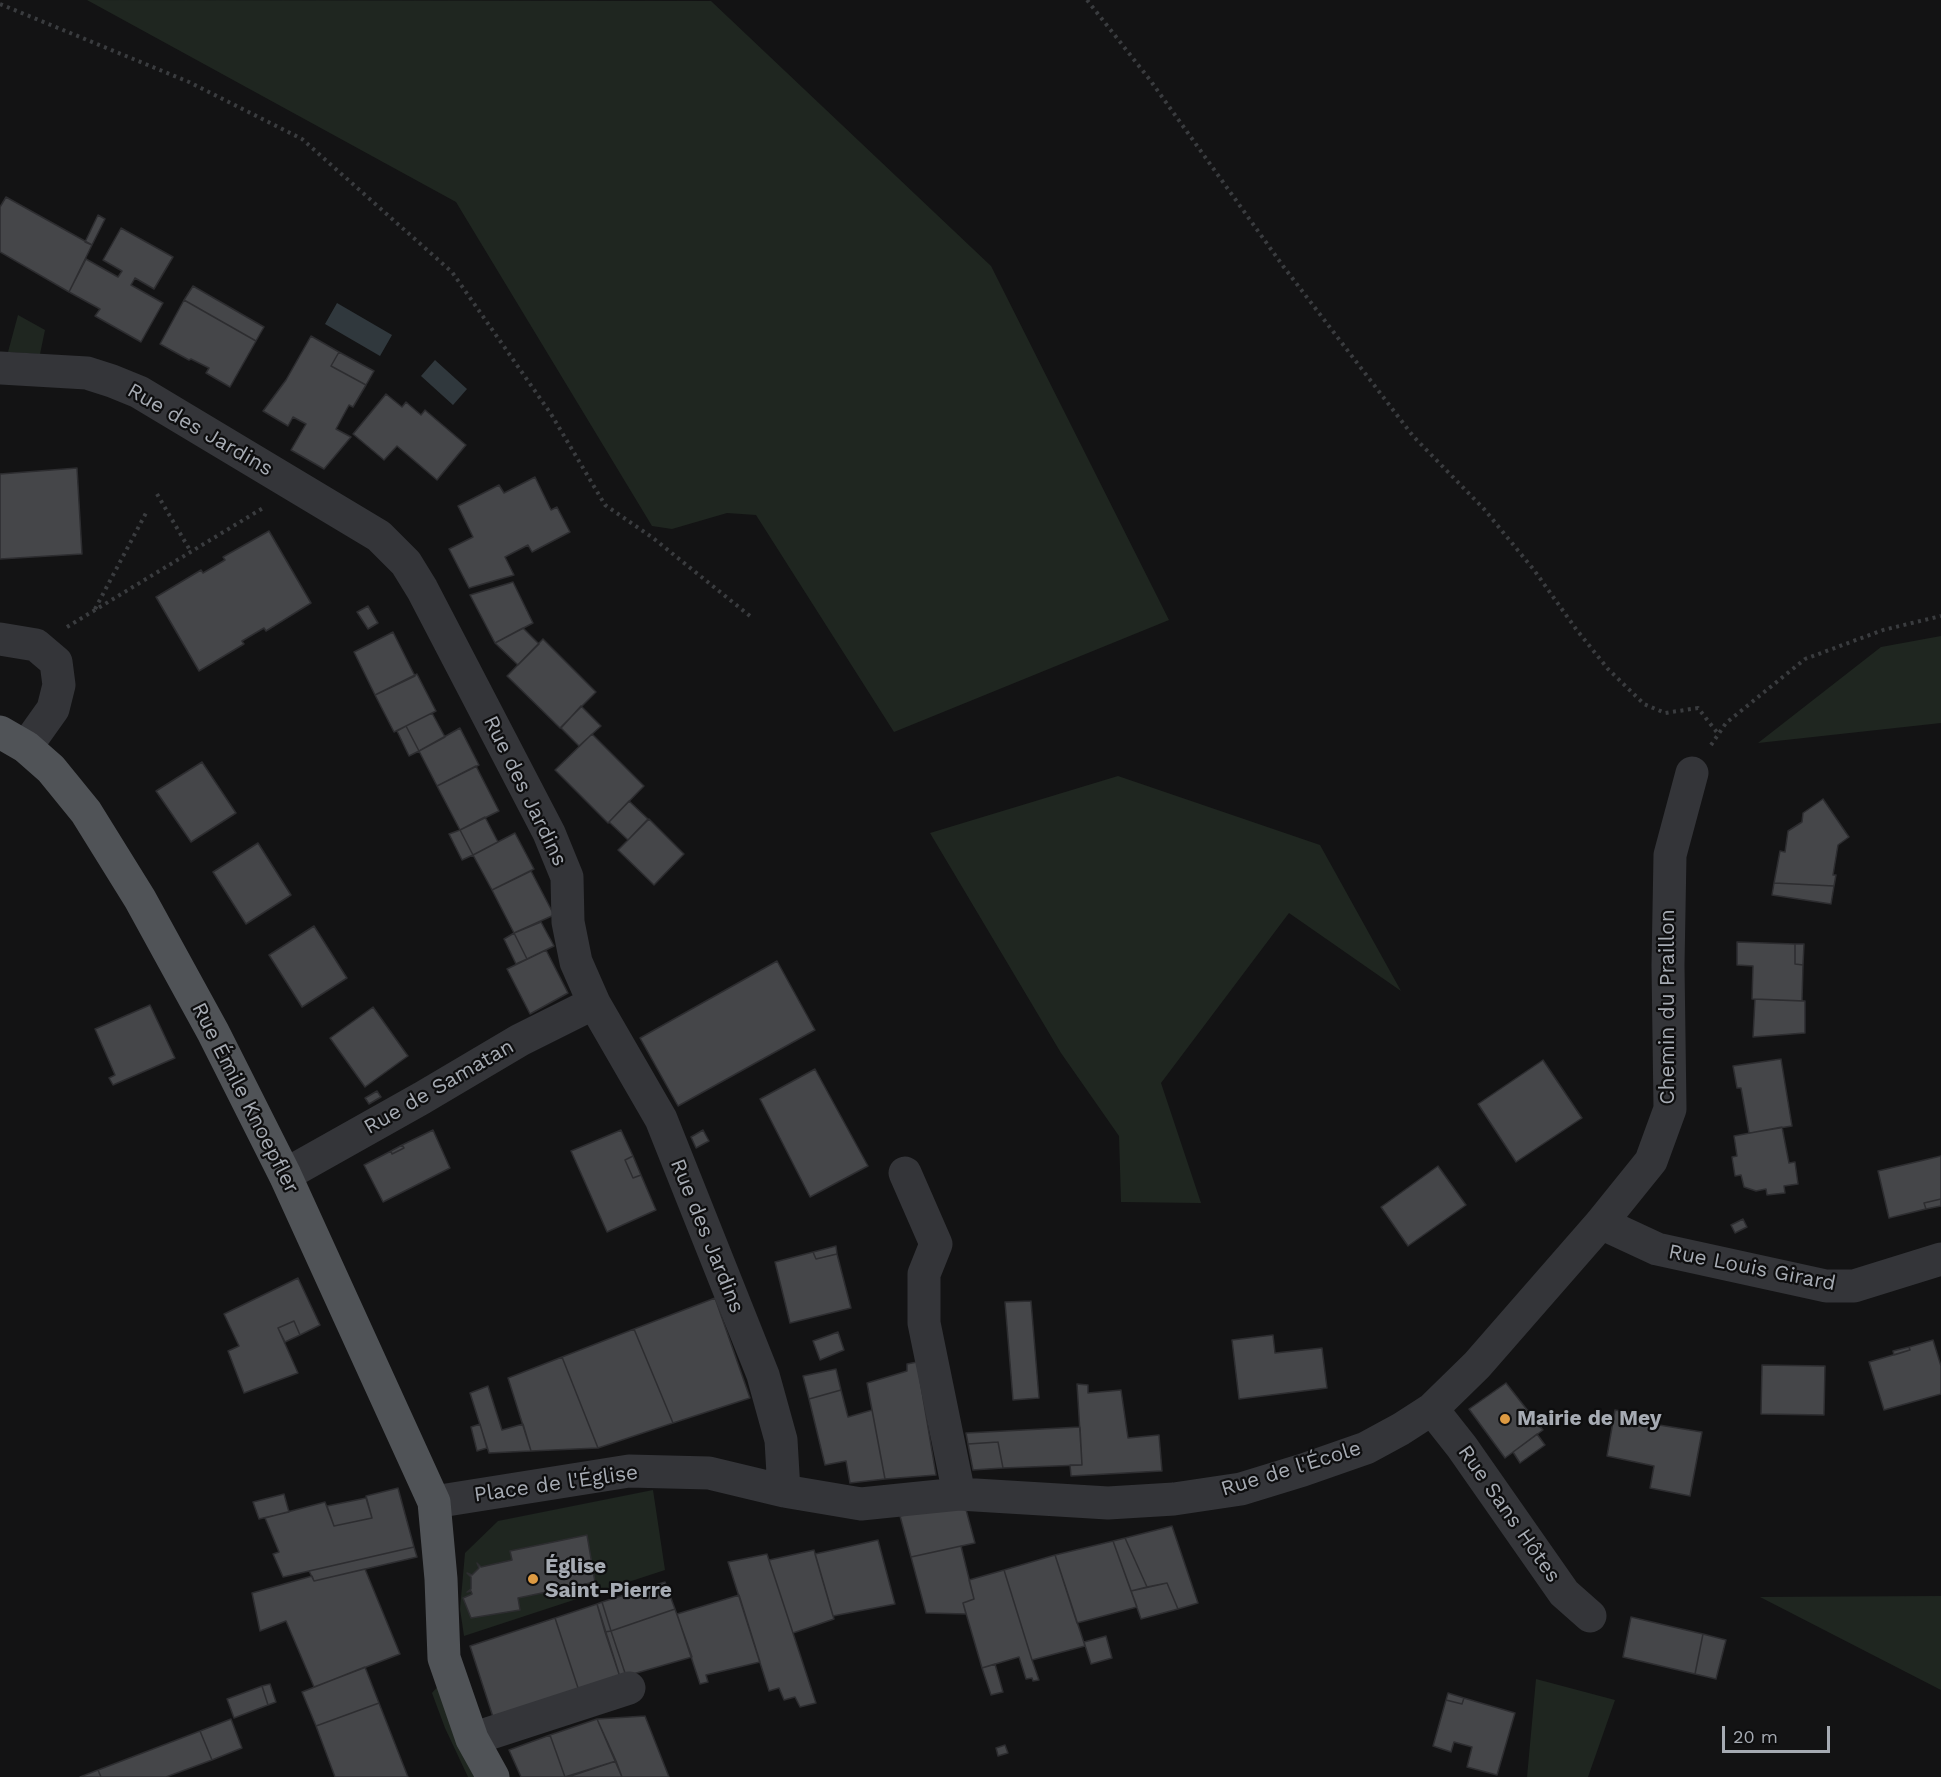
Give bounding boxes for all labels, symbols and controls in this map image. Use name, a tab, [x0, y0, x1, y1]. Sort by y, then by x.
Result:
street label: Rue des Jardins	[123, 378, 277, 482]
street label: Rue des Jardins	[478, 712, 572, 870]
street label: Chemin du Praillon	[1655, 909, 1681, 1105]
street label: Rue Émile Knoepfler	[186, 998, 304, 1198]
street label: Rue de Samatan	[360, 1034, 518, 1140]
street label: Rue des Jardins	[665, 1155, 749, 1317]
street label: Rue Louis Girard	[1666, 1239, 1838, 1297]
place label: Mairie de Mey	[1517, 1406, 1662, 1432]
marker: Mairie de Mey	[1498, 1412, 1512, 1426]
street label: Rue de l'École	[1218, 1436, 1364, 1502]
street label: Rue Sans Hôtes	[1452, 1440, 1566, 1588]
street label: Place de l'Église	[472, 1460, 640, 1508]
place label: Église Saint-Pierre	[545, 1554, 672, 1604]
marker: Église Saint-Pierre	[526, 1572, 540, 1586]
scale bar	[1725, 1714, 1833, 1752]
text: 20 m	[1733, 1726, 1778, 1747]

